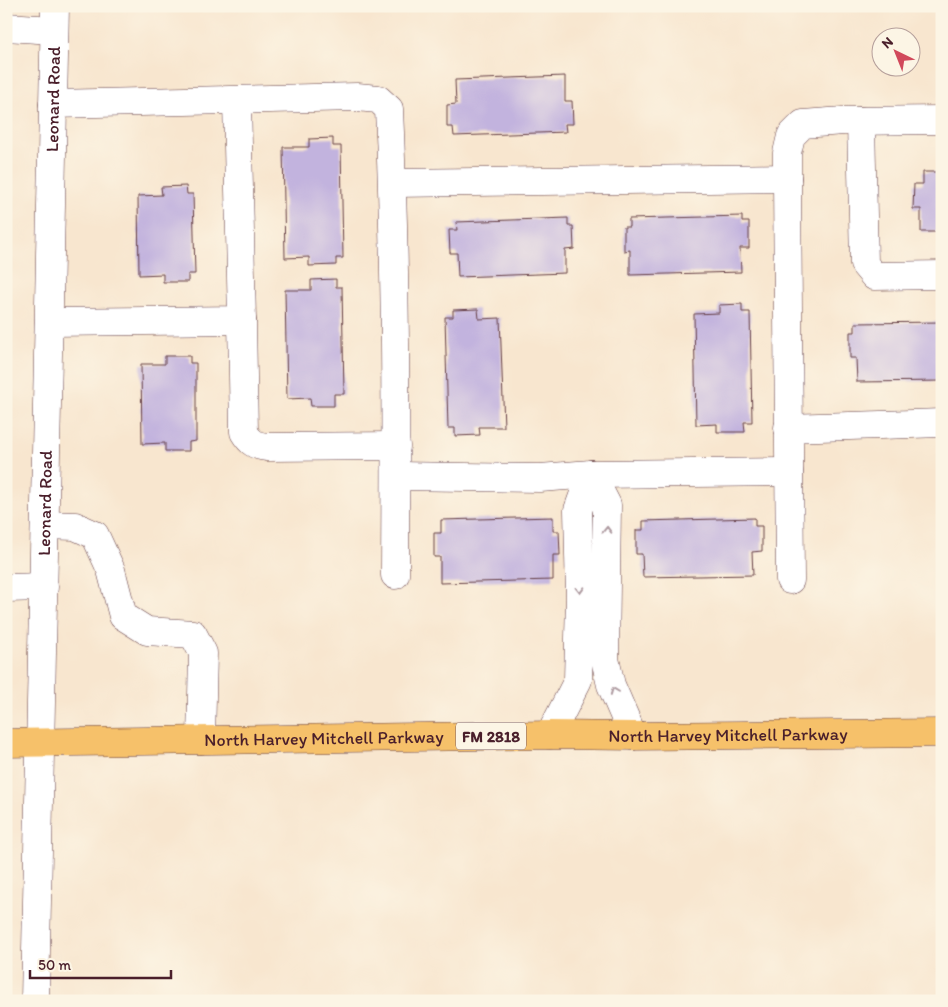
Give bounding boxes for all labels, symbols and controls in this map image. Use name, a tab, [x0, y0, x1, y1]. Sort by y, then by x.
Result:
north arrow	[870, 28, 920, 78]
text: N	[878, 33, 897, 52]
street label: Leonard Road	[41, 46, 65, 152]
street label: Leonard Road	[33, 450, 57, 556]
one-way arrow	[602, 526, 612, 534]
one-way arrow	[574, 587, 585, 595]
one-way arrow	[610, 687, 620, 696]
road number: FM 2818	[456, 722, 526, 749]
street label: North Harvey Mitchell Parkway	[608, 723, 848, 747]
street label: North Harvey Mitchell Parkway	[204, 726, 444, 751]
scale bar	[30, 947, 171, 979]
text: 50 m	[38, 956, 71, 974]

